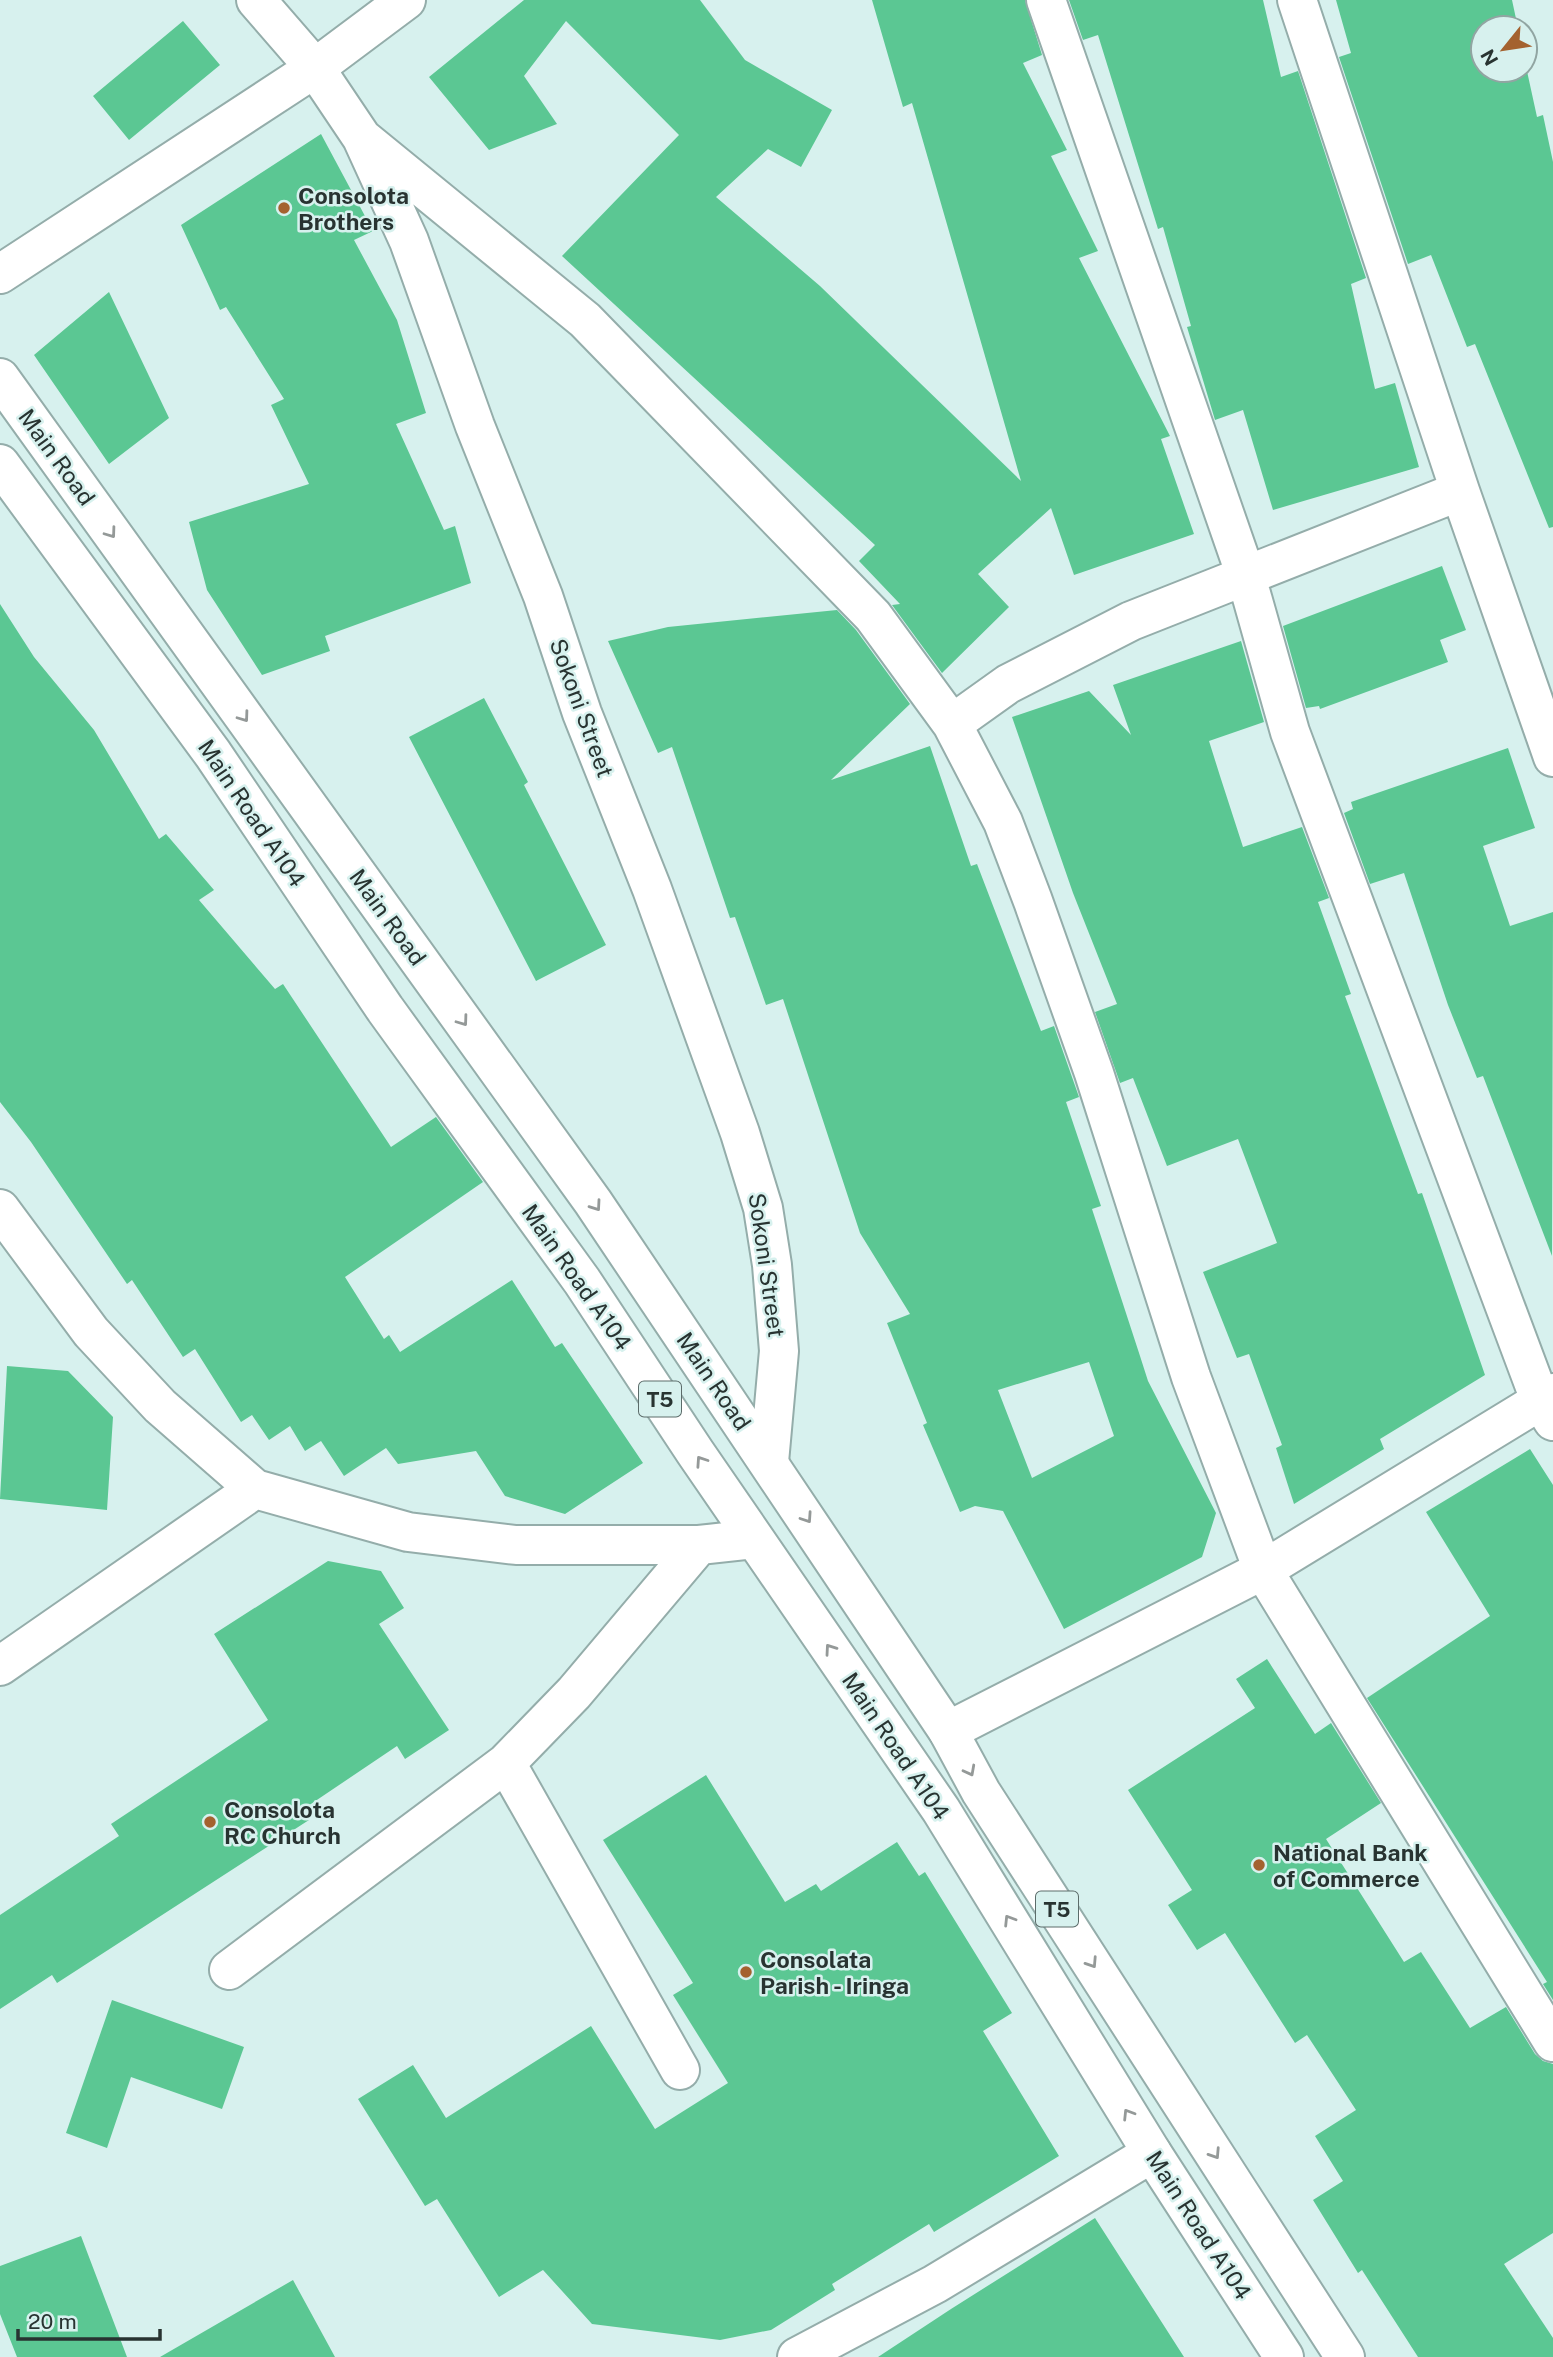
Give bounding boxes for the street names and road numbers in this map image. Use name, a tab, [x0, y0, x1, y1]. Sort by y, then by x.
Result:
street label: Main Road	[13, 404, 101, 510]
street label: Sokoni Street	[544, 635, 620, 781]
street label: Main Road A104	[193, 734, 311, 892]
street label: Main Road	[344, 864, 432, 970]
street label: Sokoni Street	[744, 1191, 790, 1339]
street label: Main Road A104	[517, 1199, 637, 1355]
street label: Main Road	[671, 1327, 757, 1435]
road number: T5	[639, 1382, 681, 1416]
street label: Main Road A104	[837, 1667, 955, 1825]
road number: T5	[1036, 1892, 1078, 1926]
street label: Main Road A104	[1141, 2146, 1257, 2304]

